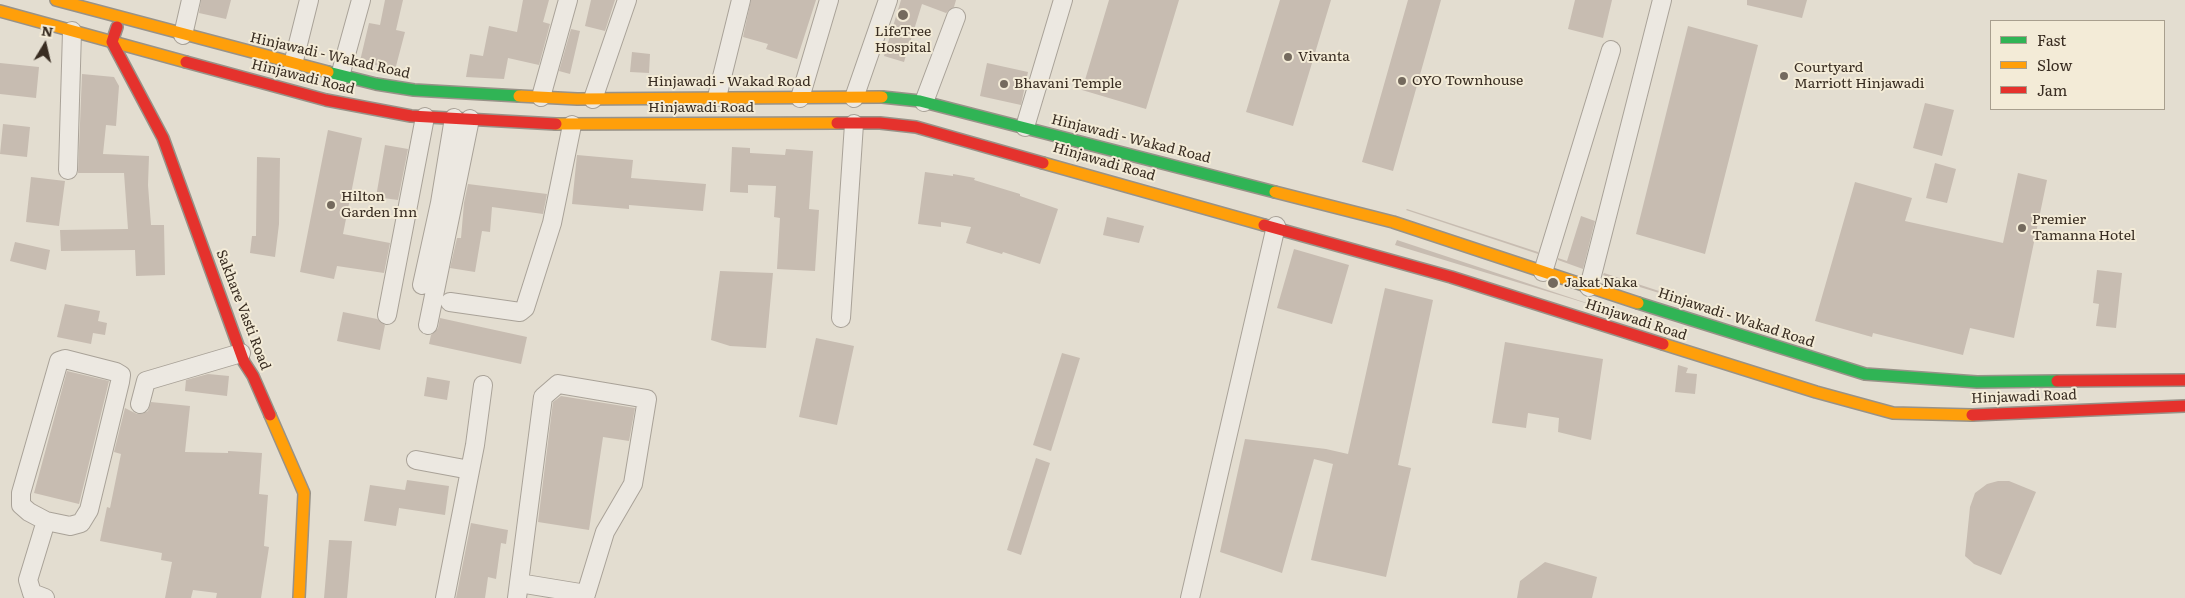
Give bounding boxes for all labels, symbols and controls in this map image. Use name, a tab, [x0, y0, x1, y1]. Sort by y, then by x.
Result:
marker: LifeTree Hospital	[896, 8, 910, 22]
text: N	[40, 19, 55, 41]
north arrow	[20, 20, 70, 70]
legend	[1990, 20, 2165, 110]
place label: LifeTree Hospital	[875, 24, 931, 56]
text: Fast	[2037, 28, 2066, 51]
street label: Hinjawadi - Wakad Road	[248, 29, 412, 83]
place label: Vivanta	[1298, 49, 1350, 65]
marker: Vivanta	[1282, 51, 1294, 63]
text: Slow	[2037, 53, 2072, 76]
street label: Hinjawadi Road	[250, 56, 356, 98]
place label: Courtyard Marriott Hinjawadi	[1794, 60, 1924, 92]
marker: Courtyard Marriott Hinjawadi	[1778, 70, 1790, 82]
place label: OYO Townhouse	[1412, 73, 1523, 89]
street label: Hinjawadi - Wakad Road	[647, 74, 811, 90]
marker: OYO Townhouse	[1396, 75, 1408, 87]
place label: Bhavani Temple	[1014, 76, 1122, 92]
marker: Bhavani Temple	[998, 78, 1010, 90]
text: Jam	[2037, 78, 2067, 101]
street label: Hinjawadi Road	[648, 100, 754, 116]
street label: Hinjawadi - Wakad Road	[1050, 111, 1212, 167]
street label: Hinjawadi Road	[1051, 139, 1157, 185]
place label: Hilton Garden Inn	[341, 189, 417, 222]
marker: Hilton Garden Inn	[325, 199, 337, 211]
place label: Premier Tamanna Hotel	[2032, 212, 2135, 244]
marker: Premier Tamanna Hotel	[2016, 222, 2028, 234]
street label: Sakhare Vasti Road	[212, 247, 274, 373]
place label: Jakat Naka	[1564, 275, 1637, 291]
marker: Jakat Naka	[1546, 276, 1560, 290]
street label: Hinjawadi - Wakad Road	[1656, 285, 1816, 351]
street label: Hinjawadi Road	[1583, 296, 1689, 344]
street label: Hinjawadi Road	[1971, 387, 2077, 407]

